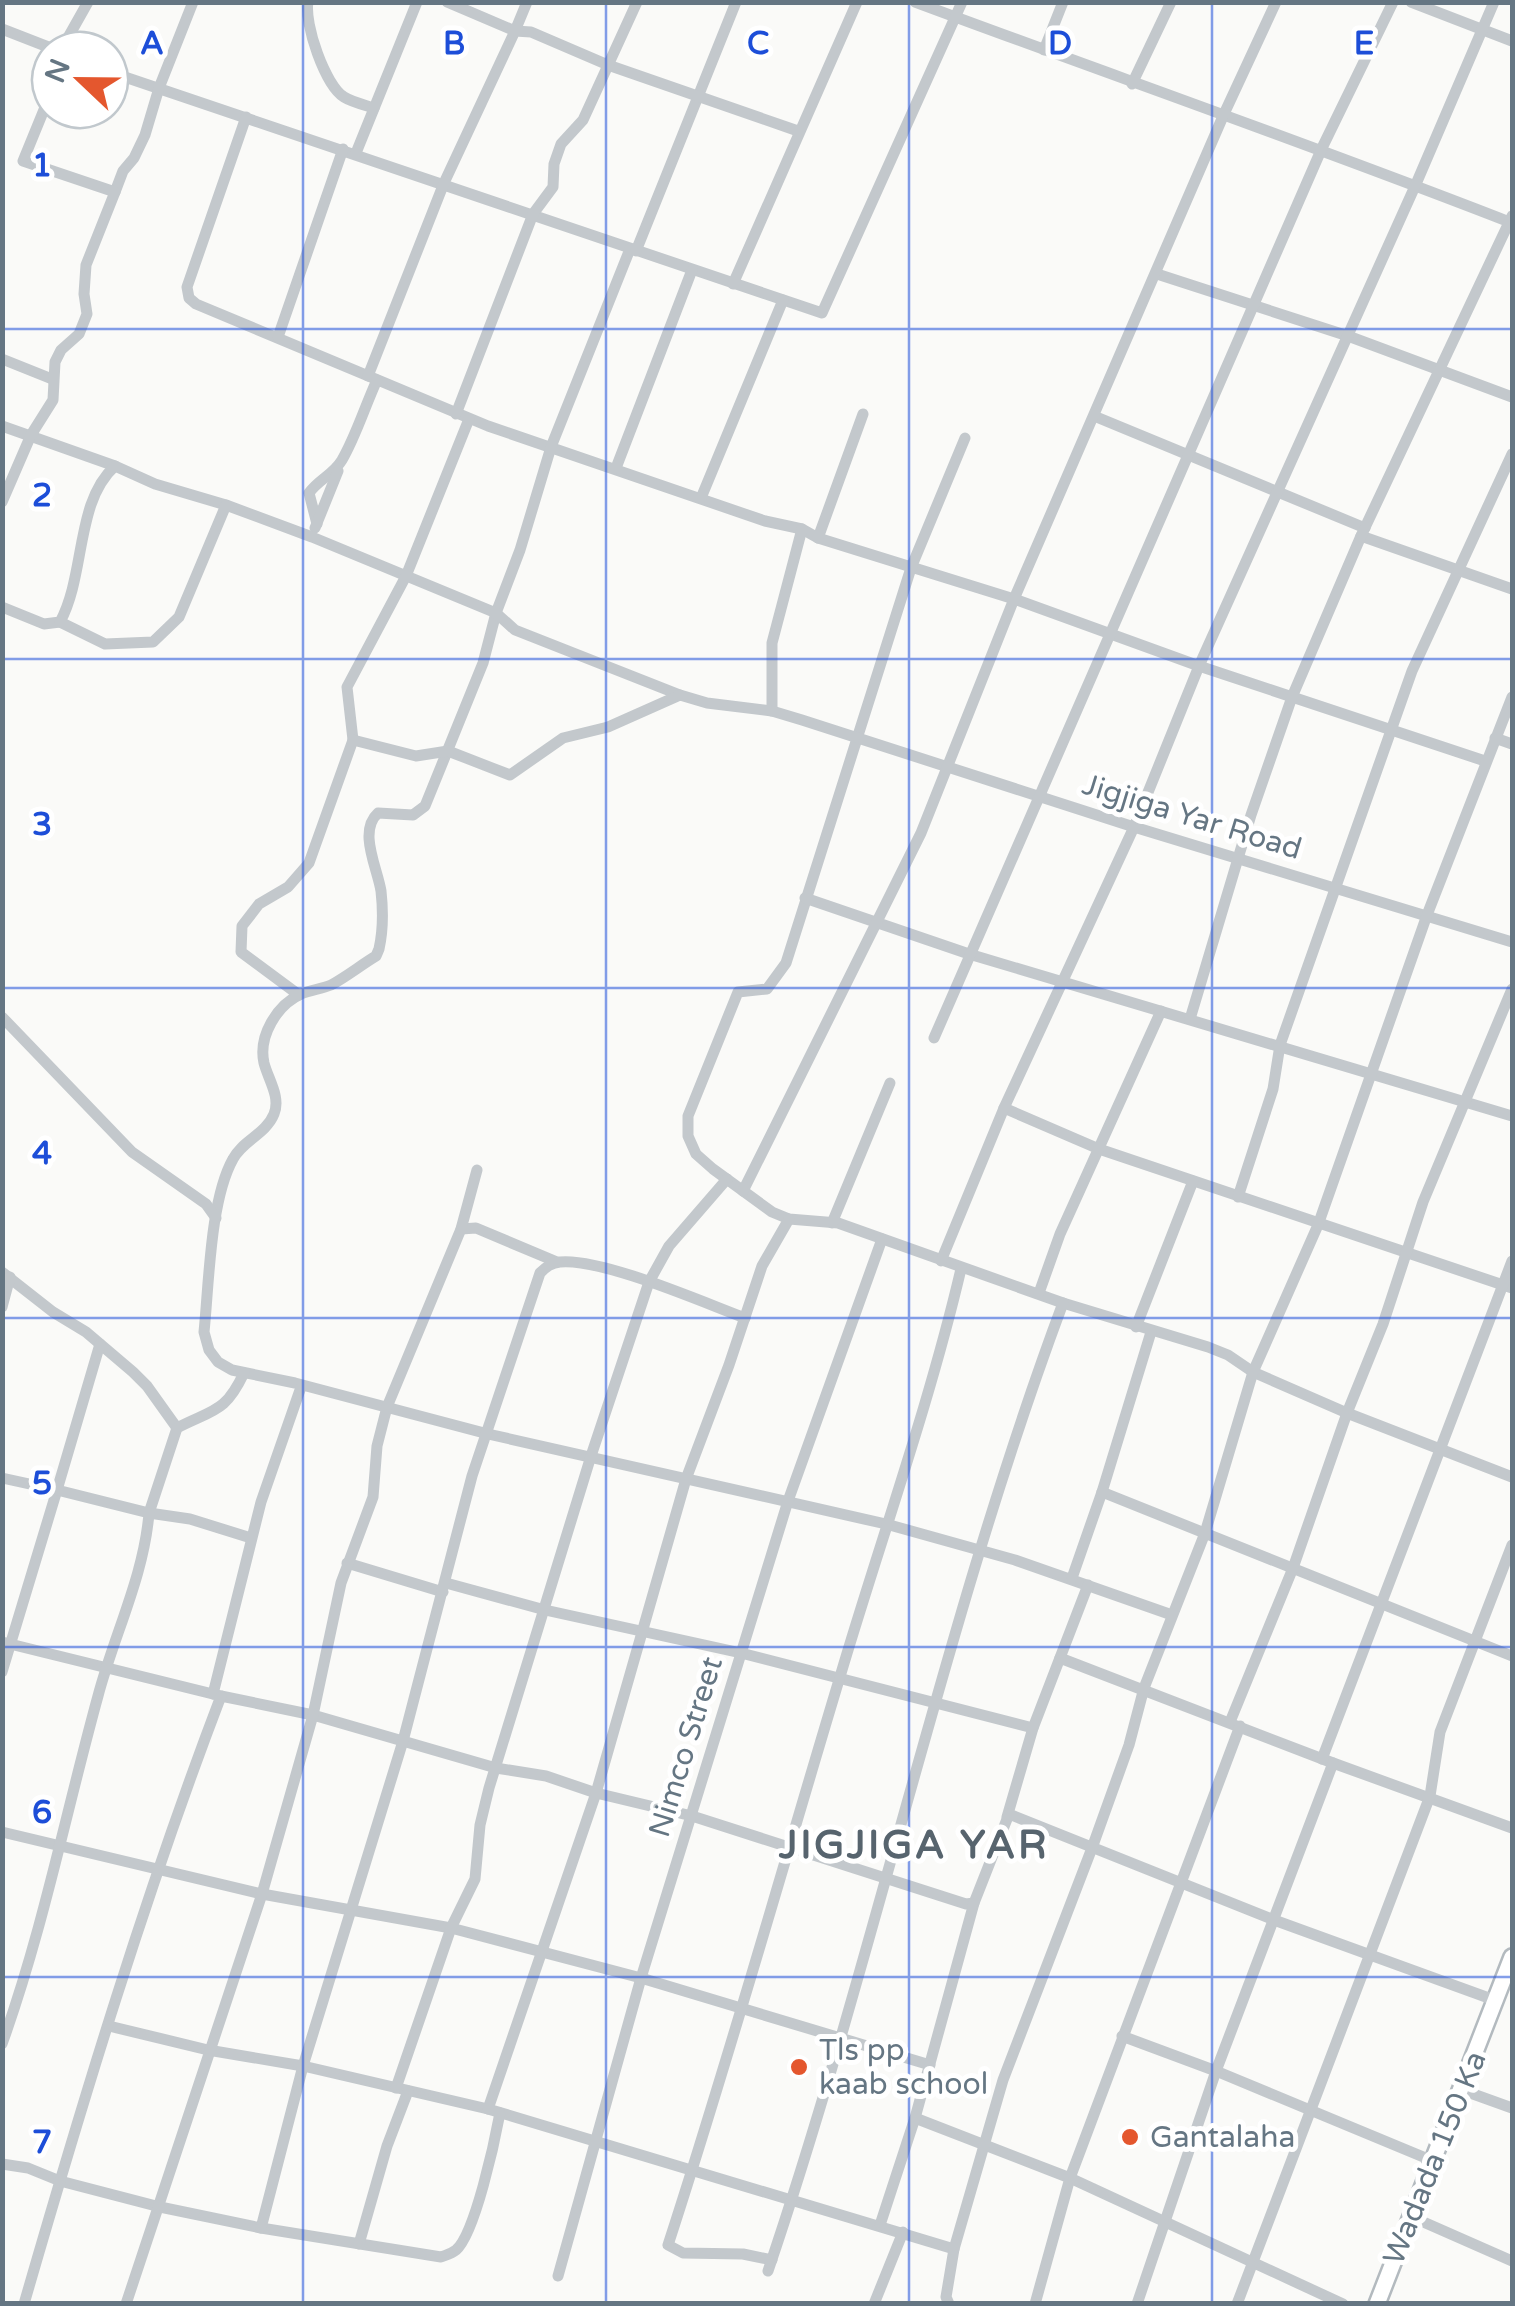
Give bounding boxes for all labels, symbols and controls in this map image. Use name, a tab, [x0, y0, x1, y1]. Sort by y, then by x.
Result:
text: A	[140, 25, 164, 63]
text: B	[443, 25, 465, 63]
text: C	[747, 25, 769, 63]
text: D	[1048, 25, 1072, 63]
text: E	[1354, 25, 1374, 63]
north arrow	[30, 30, 130, 130]
text: N	[38, 54, 78, 88]
text: 1	[32, 147, 52, 185]
text: 2	[32, 477, 52, 515]
street label: Jigjiga Yar Road	[1078, 766, 1306, 868]
text: 3	[32, 806, 52, 844]
text: 4	[32, 1135, 52, 1173]
text: 5	[32, 1465, 52, 1503]
street label: Nimco Street	[641, 1652, 731, 1842]
text: 6	[32, 1794, 52, 1832]
district label: JIGJIGA YAR	[778, 1821, 1049, 1869]
place label: Tls pp kaab school	[819, 2032, 988, 2103]
street label: Wadada 150 Ka	[1375, 2046, 1495, 2270]
marker: Tls pp kaab school	[788, 2056, 810, 2078]
place label: Gantalaha	[1150, 2119, 1295, 2156]
text: 7	[32, 2124, 52, 2162]
marker: Gantalaha	[1119, 2126, 1141, 2148]

